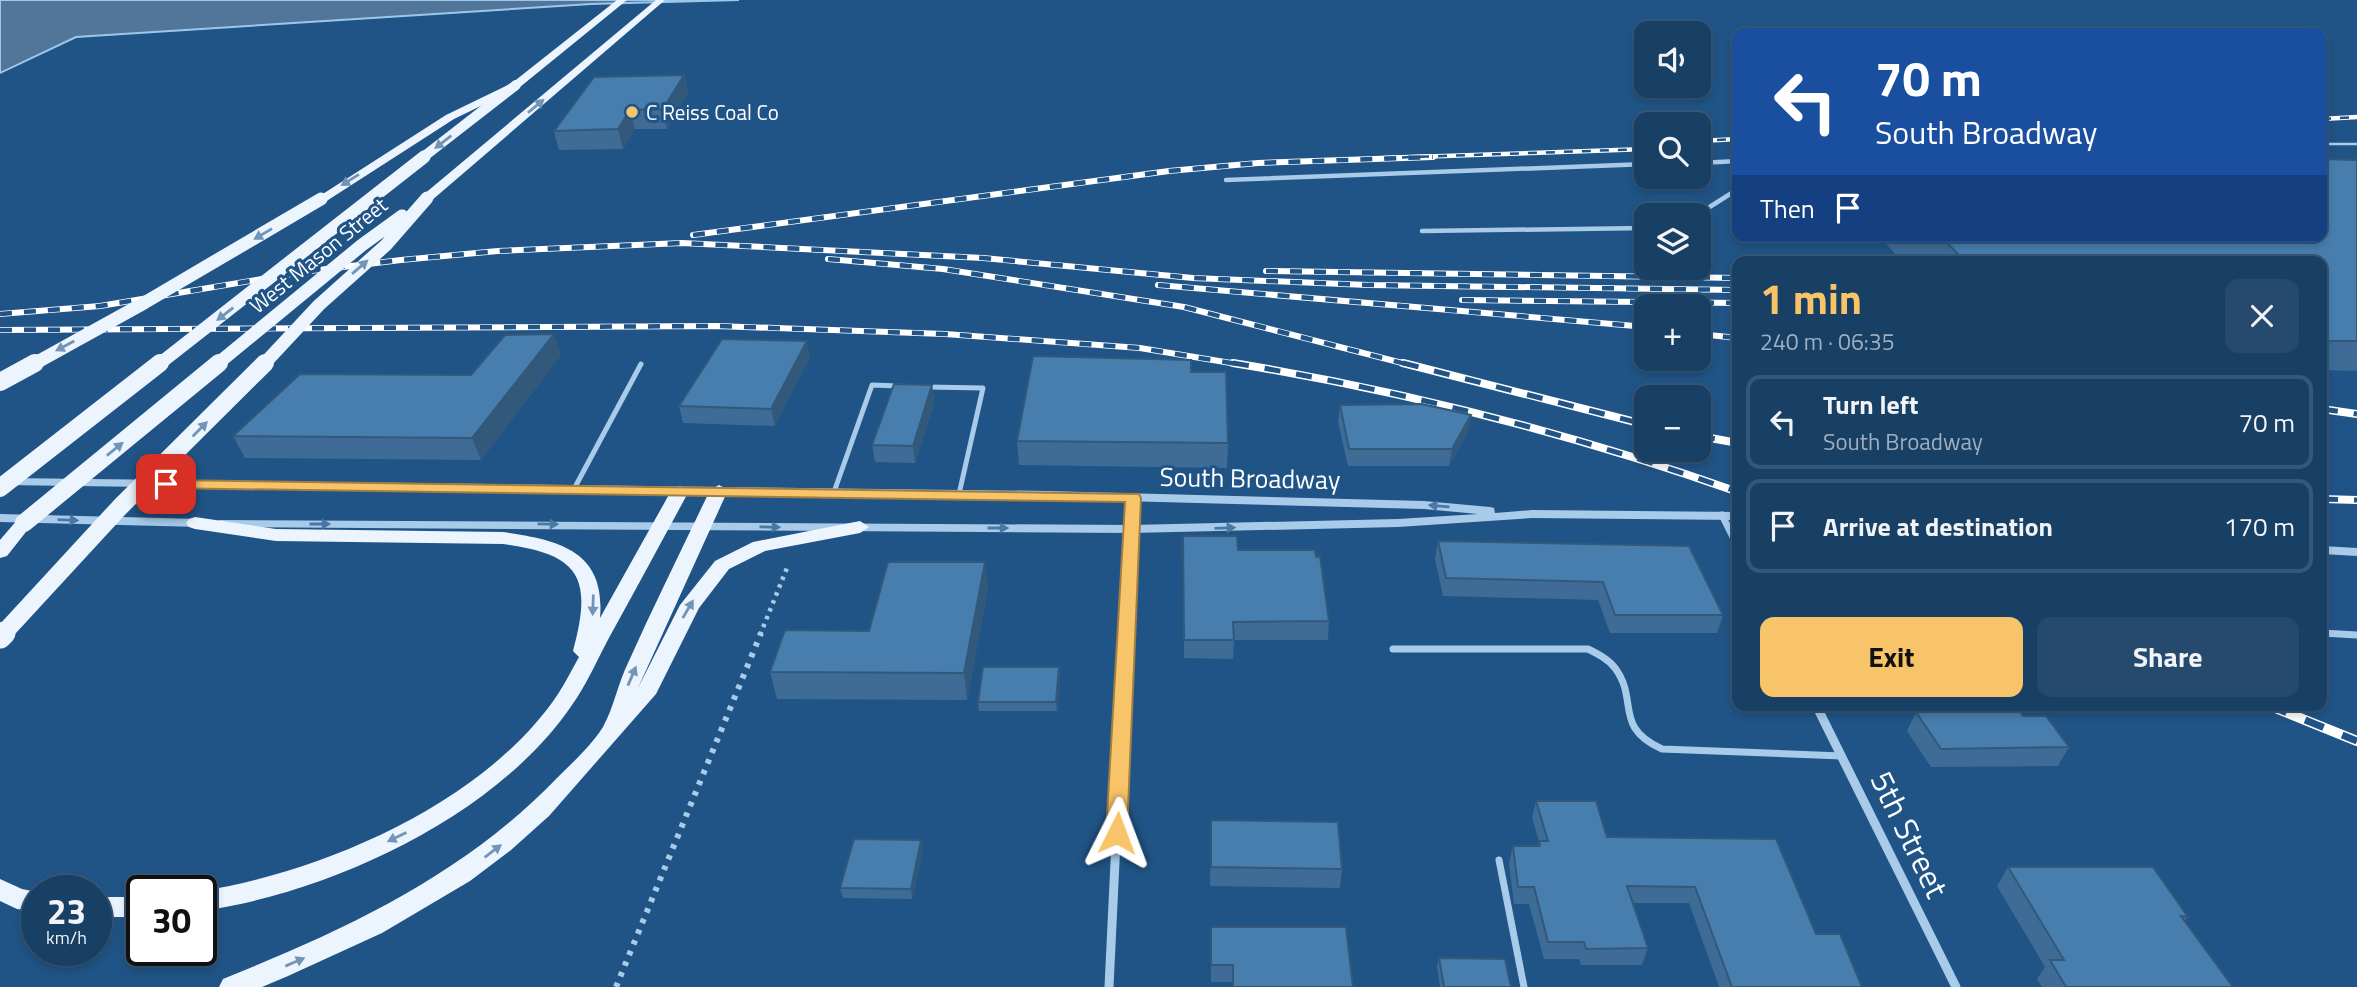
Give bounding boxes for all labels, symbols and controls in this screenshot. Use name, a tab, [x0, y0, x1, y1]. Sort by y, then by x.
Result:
map controls	[1634, 21, 1711, 462]
button: sound	[1634, 21, 1711, 98]
text: 70 m	[1875, 40, 1982, 115]
icon: left	[1760, 56, 1851, 147]
place label: C Reiss Coal Co	[646, 96, 779, 128]
one-way arrow	[527, 99, 544, 114]
marker: C Reiss Coal Co	[624, 104, 640, 120]
text: South Broadway	[1875, 108, 2098, 156]
button: search	[1634, 112, 1711, 189]
one-way arrow	[434, 135, 452, 150]
one-way arrow	[341, 173, 360, 186]
street label: West Mason Street	[242, 189, 394, 321]
text: Then	[1760, 189, 1815, 228]
icon: arrive	[1829, 189, 1867, 227]
button: layers	[1634, 203, 1711, 280]
one-way arrow	[253, 228, 272, 240]
one-way arrow	[351, 260, 368, 275]
text: 1 min	[1760, 266, 1862, 330]
button: close	[2225, 279, 2299, 353]
button: +	[1634, 294, 1711, 371]
one-way arrow	[217, 306, 235, 321]
text: 240 m · 06:35	[1760, 324, 1895, 359]
one-way arrow	[55, 341, 75, 352]
button: −	[1634, 385, 1711, 462]
text: Turn left	[1823, 385, 1918, 424]
icon: left	[1764, 403, 1802, 441]
text: 70 m	[2238, 403, 2295, 442]
one-way arrow	[191, 420, 208, 437]
text: South Broadway	[1823, 424, 1983, 459]
one-way arrow	[106, 442, 124, 457]
pin	[136, 454, 196, 514]
street label: South Broadway	[1159, 457, 1341, 499]
icon: arrive	[147, 465, 185, 503]
one-way arrow	[1428, 500, 1450, 511]
icon: arrive	[1764, 507, 1802, 545]
text: Arrive at destination	[1823, 507, 2053, 546]
text: 170 m	[2224, 507, 2295, 546]
one-way arrow	[57, 514, 79, 525]
one-way arrow	[309, 518, 331, 530]
one-way arrow	[537, 519, 559, 530]
one-way arrow	[760, 521, 782, 533]
one-way arrow	[987, 522, 1009, 534]
one-way arrow	[1215, 523, 1237, 534]
one-way arrow	[587, 594, 598, 616]
one-way arrow	[682, 600, 694, 619]
button: Exit	[1760, 617, 2023, 697]
button: Share	[2037, 617, 2299, 697]
one-way arrow	[626, 666, 638, 686]
street label: 5th Street	[1859, 762, 1961, 906]
position arrow	[1080, 796, 1154, 870]
one-way arrow	[387, 831, 407, 842]
one-way arrow	[484, 843, 502, 858]
speed limit sign: 30	[126, 875, 217, 966]
text: 23	[47, 884, 86, 938]
text: km/h	[46, 924, 87, 951]
one-way arrow	[285, 956, 306, 967]

